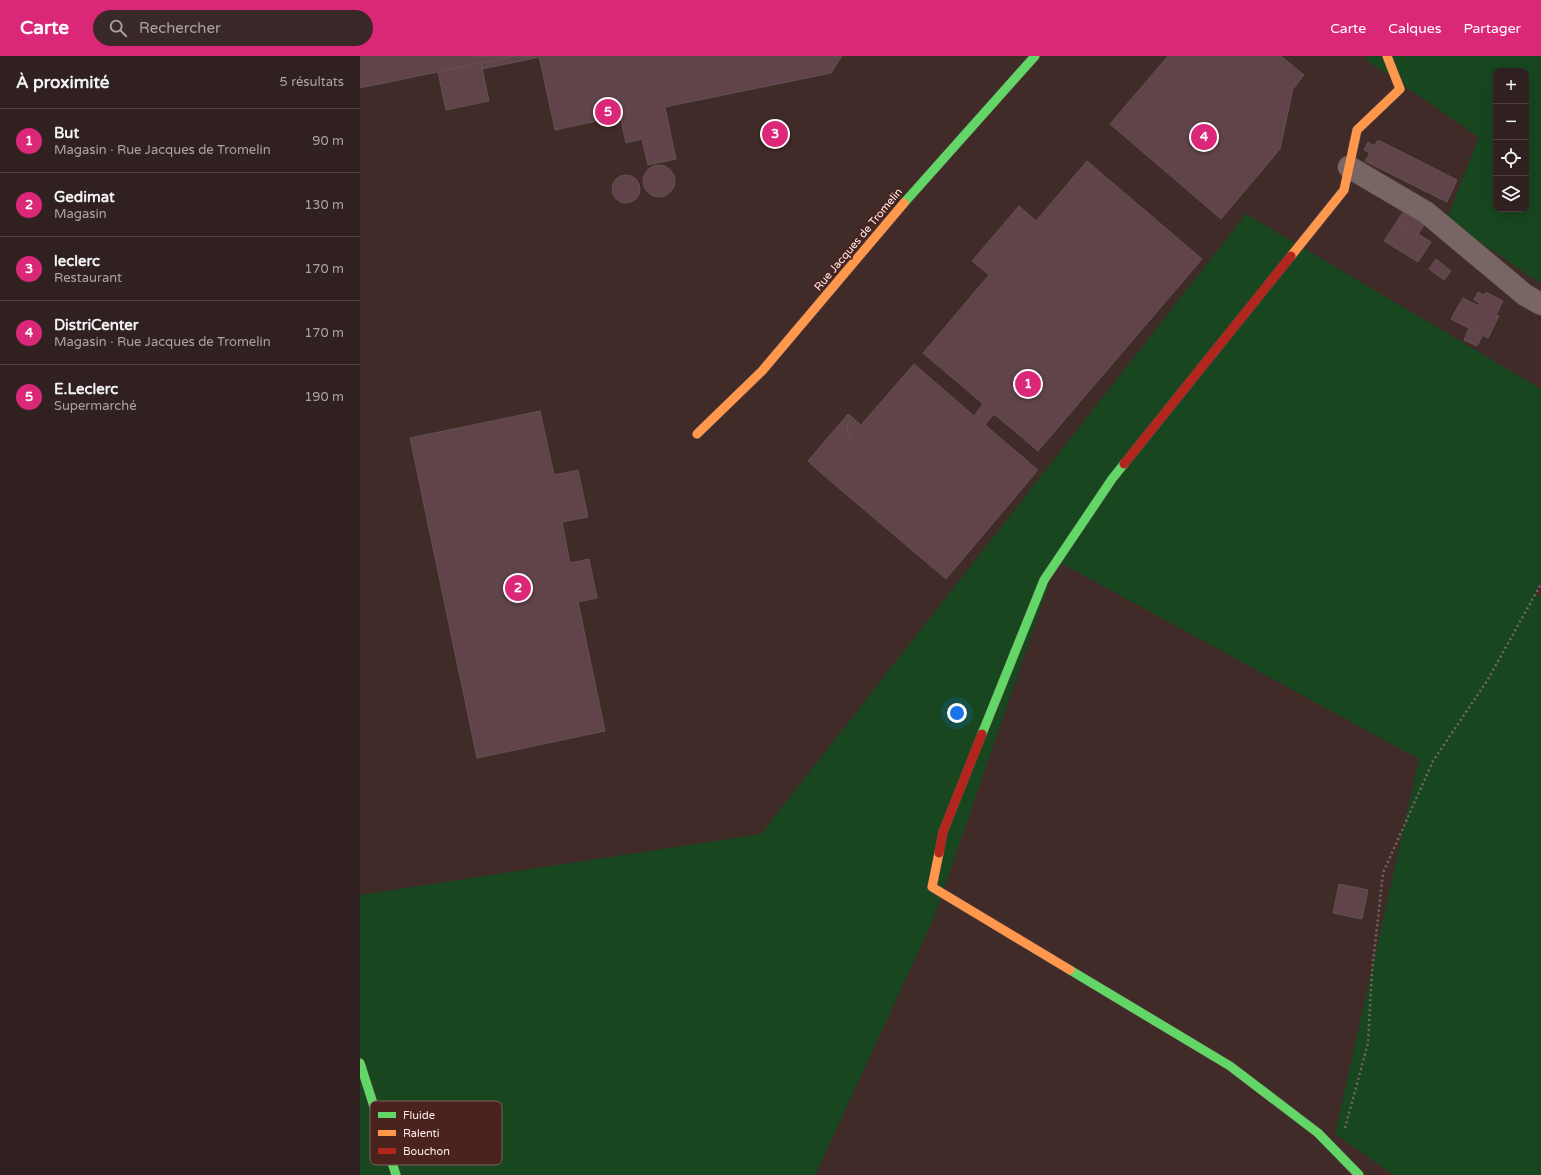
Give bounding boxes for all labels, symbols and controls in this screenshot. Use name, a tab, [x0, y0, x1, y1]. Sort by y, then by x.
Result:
search box	[93, 10, 373, 46]
text: Carte	[20, 17, 69, 39]
icon: search	[107, 17, 129, 39]
text: Rechercher	[139, 19, 221, 37]
text: Carte	[1330, 20, 1366, 37]
text: Calques	[1388, 20, 1441, 37]
text: Partager	[1463, 20, 1521, 37]
map controls	[1493, 68, 1529, 212]
button: +	[1493, 68, 1529, 104]
text: À proximité	[16, 72, 109, 93]
text: 5 résultats	[280, 74, 344, 90]
pin: 5	[595, 97, 621, 127]
button: −	[1493, 104, 1529, 140]
pin: 3	[762, 119, 788, 149]
pin: 4	[1191, 122, 1217, 152]
text: But	[54, 124, 79, 142]
text: 1	[25, 133, 33, 149]
text: 90 m	[312, 133, 344, 149]
button: locate	[1493, 140, 1529, 176]
text: Magasin · Rue Jacques de Tromelin	[54, 142, 271, 158]
button: layers	[1493, 176, 1529, 212]
street label: Rue Jacques de Tromelin	[812, 185, 905, 293]
text: Gedimat	[54, 188, 115, 206]
text: 2	[25, 197, 33, 213]
text: 130 m	[304, 197, 344, 213]
text: Magasin	[54, 206, 107, 222]
text: leclerc	[54, 252, 100, 270]
text: 3	[25, 261, 33, 277]
text: 170 m	[304, 261, 344, 277]
text: Restaurant	[54, 270, 122, 286]
text: DistriCenter	[54, 316, 139, 334]
text: 4	[25, 325, 33, 341]
text: 170 m	[304, 325, 344, 341]
text: Magasin · Rue Jacques de Tromelin	[54, 334, 271, 350]
pin: 1	[1015, 369, 1041, 399]
text: E.Leclerc	[54, 380, 118, 398]
text: 5	[25, 389, 33, 405]
text: 190 m	[304, 389, 344, 405]
text: Supermarché	[54, 398, 137, 414]
pin: 2	[505, 573, 531, 603]
your location	[947, 703, 967, 723]
legend	[370, 1101, 502, 1165]
text: Fluide	[403, 1109, 435, 1122]
text: Ralenti	[403, 1127, 440, 1140]
text: Bouchon	[403, 1145, 450, 1158]

